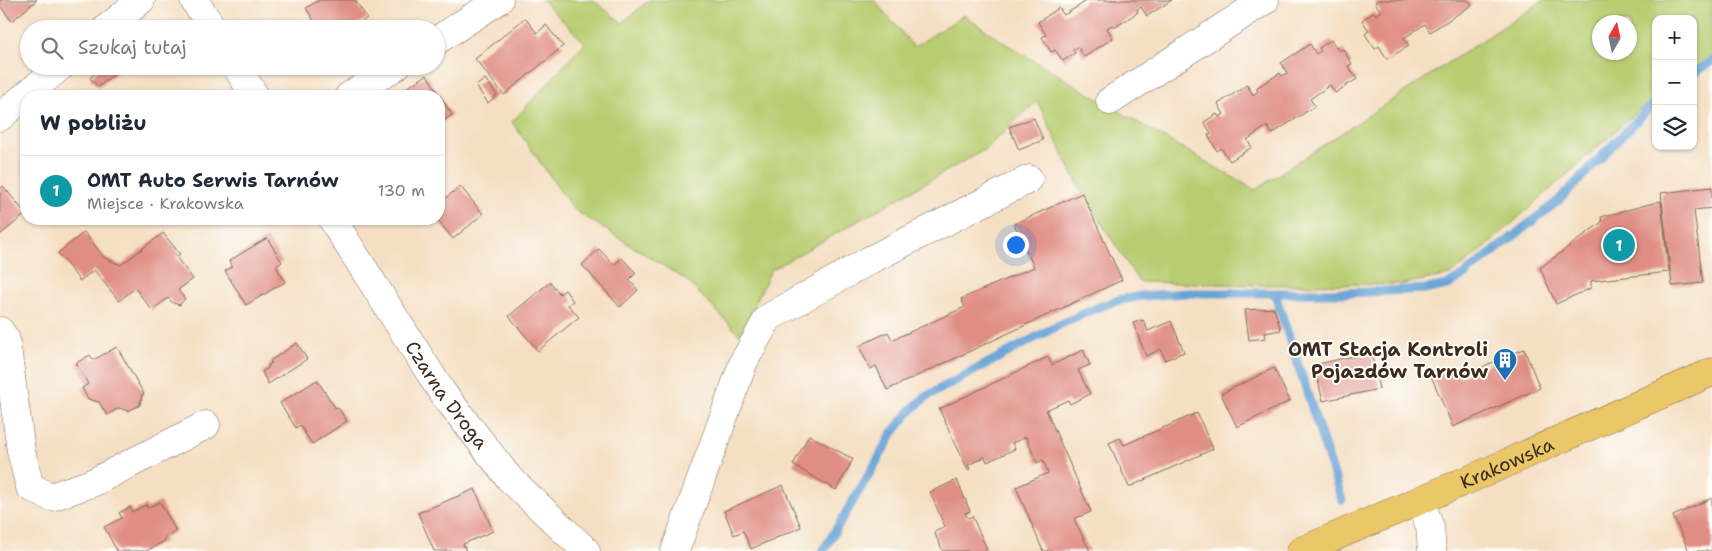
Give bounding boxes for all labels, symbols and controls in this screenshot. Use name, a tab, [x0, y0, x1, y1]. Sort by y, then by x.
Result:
north arrow	[1592, 15, 1637, 60]
map controls	[1652, 15, 1697, 150]
button: +	[1652, 15, 1697, 60]
search box	[20, 20, 445, 75]
icon: search	[38, 34, 66, 62]
text: Szukaj tutaj	[78, 35, 187, 60]
button: −	[1652, 60, 1697, 105]
button: layers	[1652, 105, 1697, 150]
text: W pobliżu	[40, 109, 147, 137]
text: OMT Auto Serwis Tarnów	[87, 168, 338, 193]
text: 1	[52, 180, 60, 201]
text: 130 m	[378, 180, 425, 201]
text: Miejsce · Krakowska	[87, 193, 244, 214]
pin: 1	[1603, 226, 1635, 264]
your location	[1003, 232, 1029, 258]
street label: Czarna Droga	[400, 336, 494, 454]
place label: OMT Stacja Kontroli Pojazdów Tarnów	[1288, 337, 1489, 384]
building icon: OMT Stacja Kontroli Pojazdów Tarnów	[1492, 347, 1518, 381]
street label: Krakowska	[1456, 432, 1558, 495]

